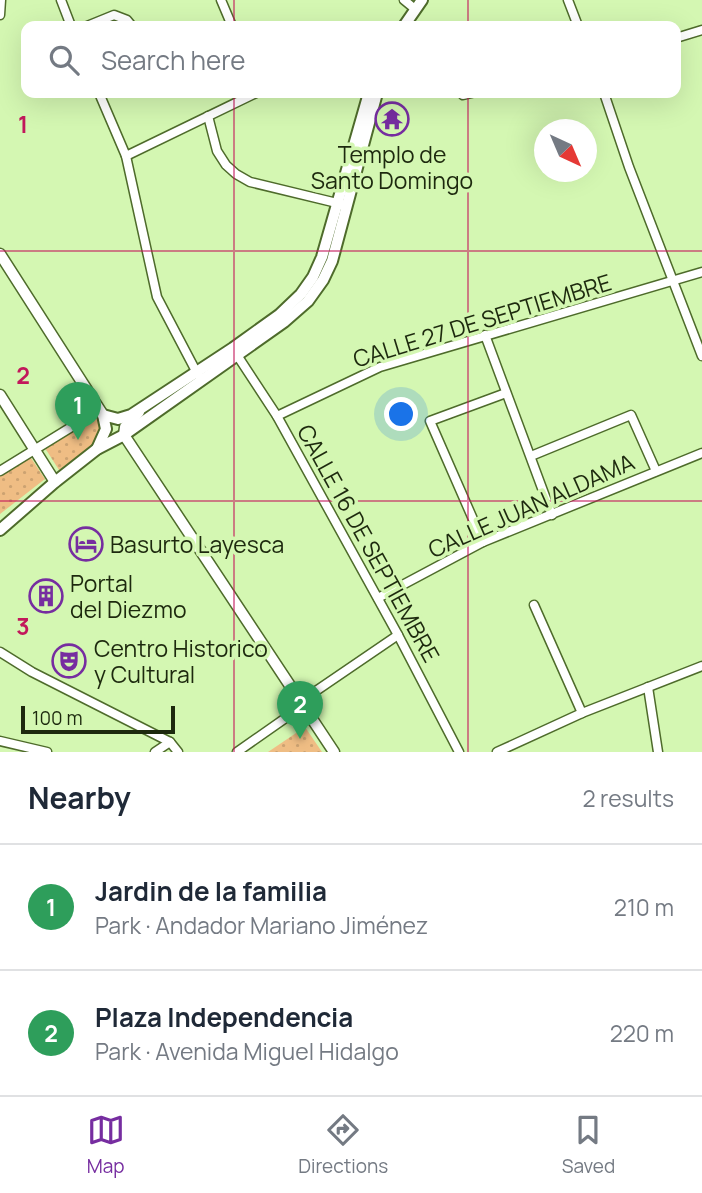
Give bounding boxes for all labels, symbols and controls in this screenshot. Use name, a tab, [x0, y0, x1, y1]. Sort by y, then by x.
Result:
search box	[21, 21, 681, 98]
icon: search	[45, 41, 83, 79]
text: Search here	[101, 42, 246, 78]
temple icon: Templo de Santo Domingo	[373, 100, 411, 138]
text: 1	[18, 108, 28, 140]
north arrow	[534, 119, 597, 182]
place label: Templo de Santo Domingo	[311, 138, 473, 196]
street label: CALLE 27 DE SEPTIEMBRE	[349, 265, 615, 375]
text: 2	[16, 359, 30, 391]
pin: 1	[55, 382, 101, 440]
your location	[384, 397, 418, 431]
street label: CALLE 16 DE SEPTIEMBRE	[290, 418, 448, 668]
street label: CALLE JUAN ALDAMA	[423, 445, 640, 565]
hotel icon: Basurto Layesca	[67, 525, 105, 563]
place label: Basurto Layesca	[110, 528, 284, 560]
place label: Portal del Diezmo	[70, 567, 187, 625]
building icon: Portal del Diezmo	[27, 577, 65, 615]
text: 3	[16, 610, 30, 642]
place label: Centro Historico y Cultural	[94, 632, 268, 690]
theatre icon: Centro Historico y Cultural	[50, 642, 88, 680]
pin: 2	[277, 681, 323, 739]
scale bar	[21, 703, 175, 735]
text: 100 m	[32, 705, 83, 731]
text: Nearby	[28, 777, 131, 818]
text: 2 results	[582, 782, 674, 814]
text: Jardin de la familia	[95, 873, 327, 909]
text: 1	[46, 891, 56, 923]
text: 210 m	[614, 891, 674, 923]
text: Park · Andador Mariano Jiménez	[95, 909, 428, 941]
text: Plaza Independencia	[95, 999, 353, 1035]
text: 2	[44, 1017, 58, 1049]
text: 220 m	[610, 1017, 674, 1049]
text: Park · Avenida Miguel Hidalgo	[95, 1035, 399, 1067]
tab: Map	[87, 1111, 125, 1179]
tab: Directions	[298, 1111, 388, 1179]
tab: Saved	[562, 1111, 615, 1179]

